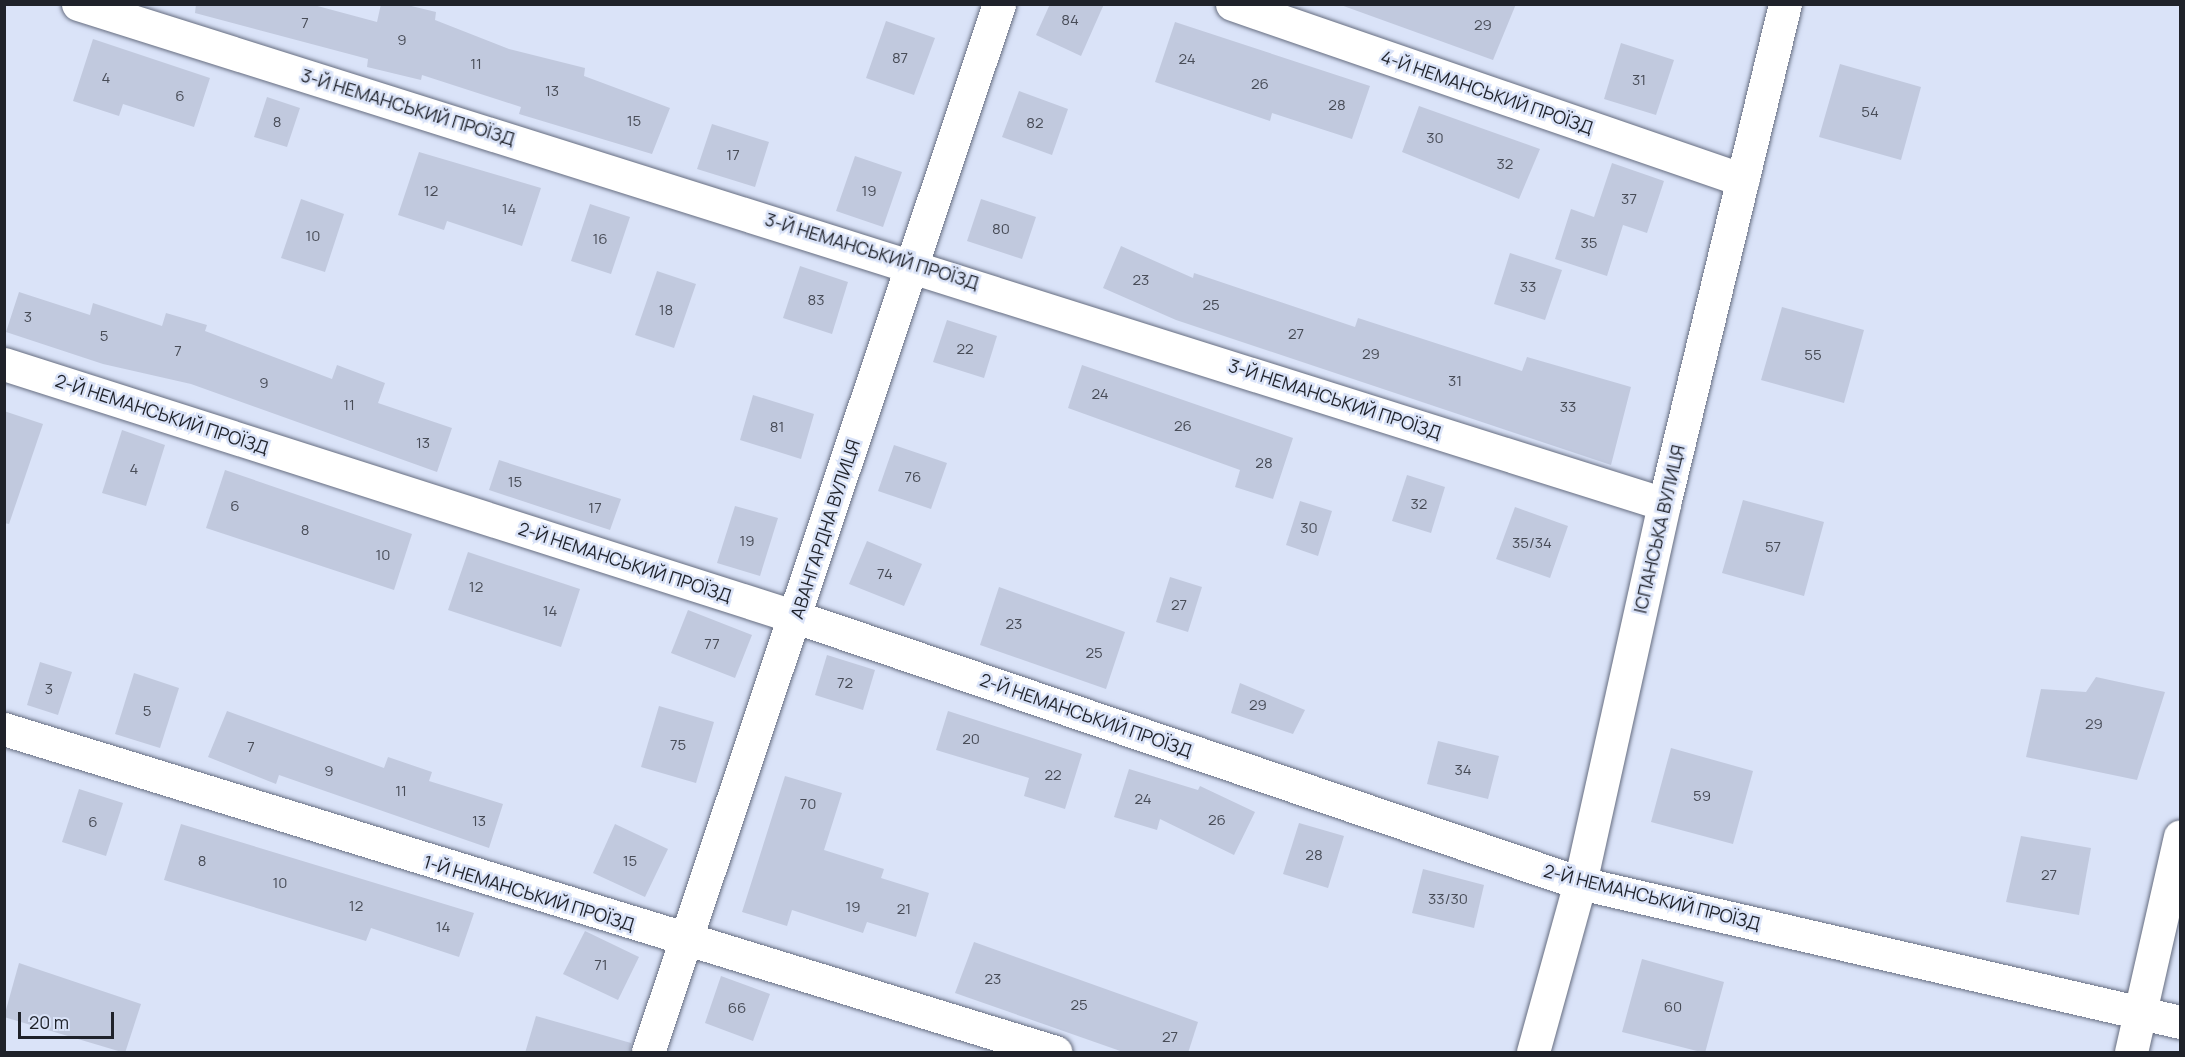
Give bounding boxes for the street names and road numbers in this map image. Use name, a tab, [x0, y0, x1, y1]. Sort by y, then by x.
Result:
street label: 4-Й НЕМАНСЬКИЙ ПРОЇЗД	[1378, 45, 1596, 139]
street label: 3-Й НЕМАНСЬКИЙ ПРОЇЗД	[299, 64, 517, 150]
street label: 3-Й НЕМАНСЬКИЙ ПРОЇЗД	[763, 208, 981, 294]
street label: 3-Й НЕМАНСЬКИЙ ПРОЇЗД	[1226, 354, 1444, 444]
street label: 2-Й НЕМАНСЬКИЙ ПРОЇЗД	[53, 369, 271, 459]
street label: АВАНГАРДНА ВУЛИЦЯ	[786, 437, 864, 621]
street label: ІСПАНСЬКА ВУЛИЦЯ	[1629, 443, 1689, 615]
street label: 2-Й НЕМАНСЬКИЙ ПРОЇЗД	[516, 517, 734, 607]
street label: 2-Й НЕМАНСЬКИЙ ПРОЇЗД	[977, 669, 1195, 761]
street label: 1-Й НЕМАНСЬКИЙ ПРОЇЗД	[421, 851, 637, 935]
street label: 2-Й НЕМАНСЬКИЙ ПРОЇЗД	[1541, 860, 1763, 934]

